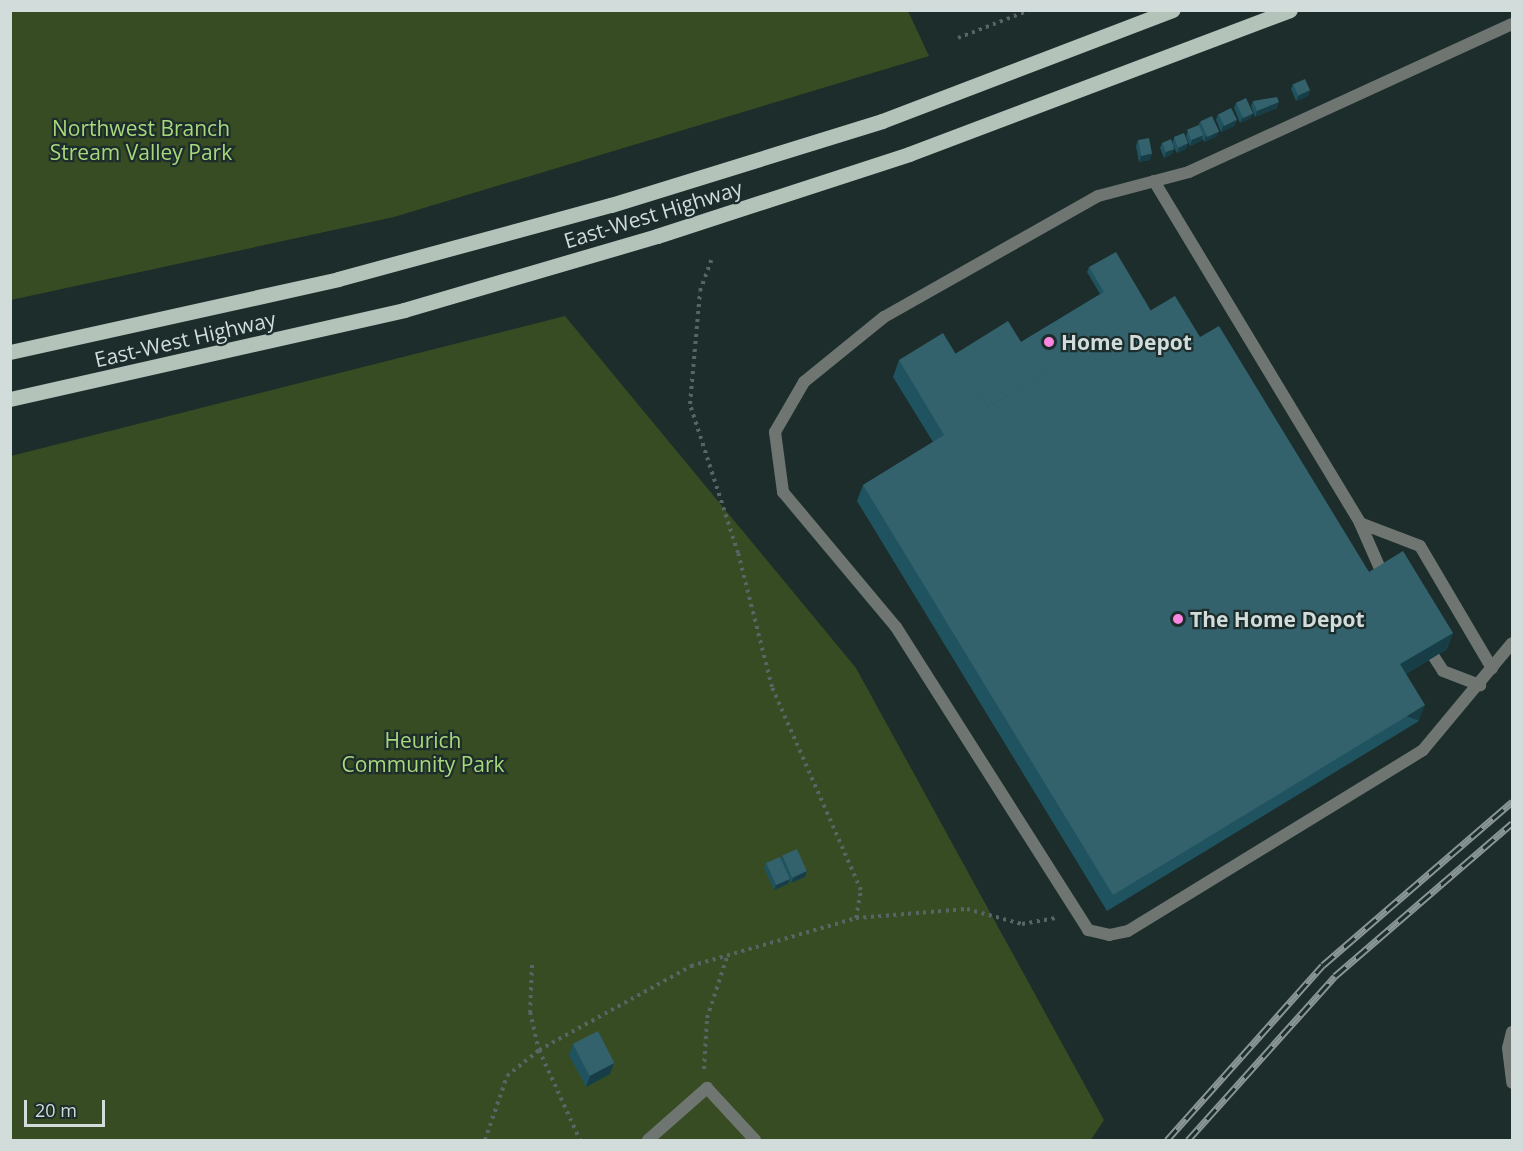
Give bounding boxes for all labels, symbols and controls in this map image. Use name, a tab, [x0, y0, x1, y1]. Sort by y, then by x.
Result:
park label: Northwest Branch Stream Valley Park	[50, 115, 232, 165]
street label: East-West Highway	[561, 175, 745, 253]
street label: East-West Highway	[92, 306, 278, 372]
place label: Home Depot	[1061, 329, 1192, 355]
marker: Home Depot	[1042, 335, 1056, 349]
place label: The Home Depot	[1190, 606, 1365, 632]
marker: The Home Depot	[1171, 612, 1185, 626]
park label: Heurich Community Park	[341, 727, 505, 777]
scale bar	[27, 1088, 108, 1126]
text: 20 m	[35, 1098, 77, 1122]

